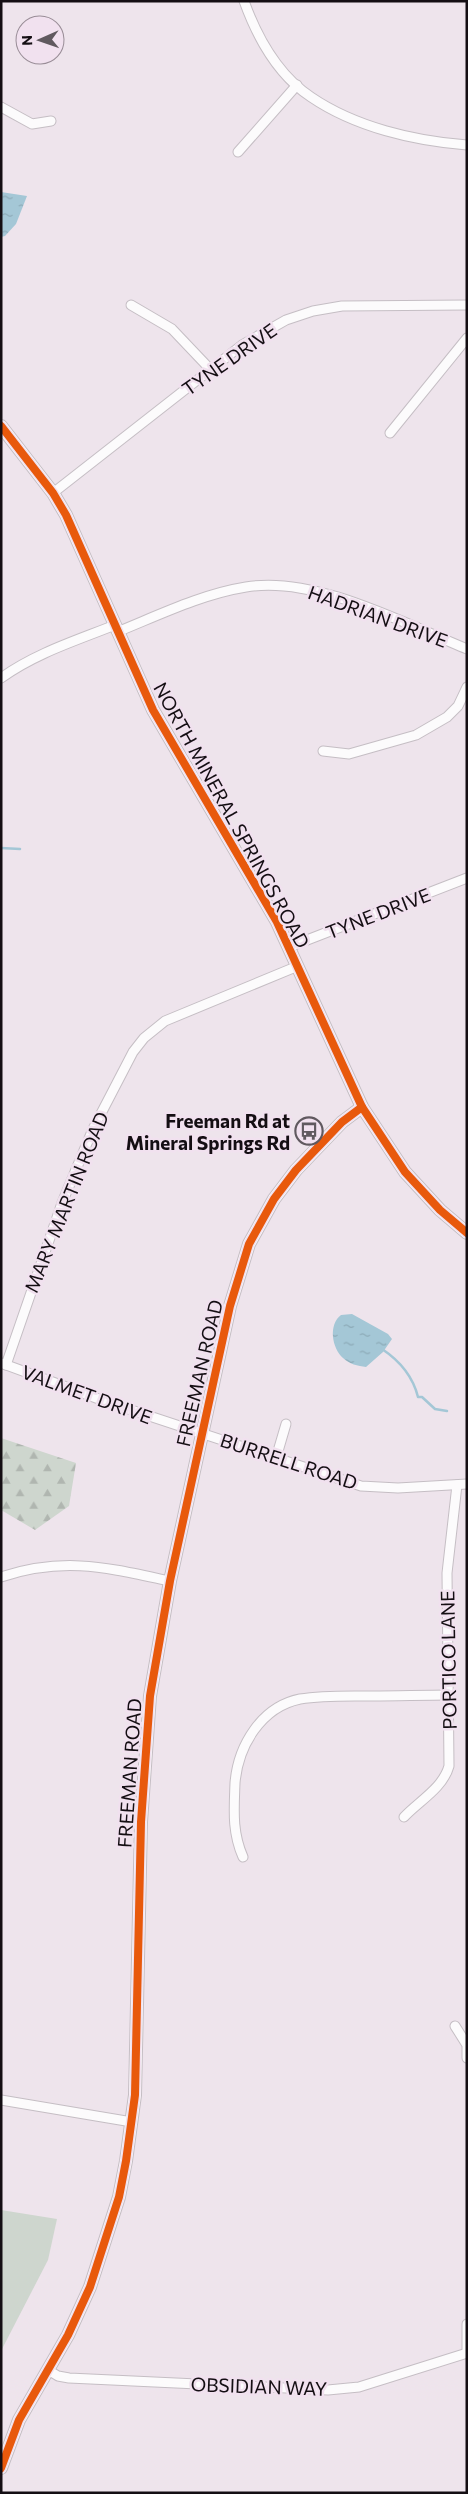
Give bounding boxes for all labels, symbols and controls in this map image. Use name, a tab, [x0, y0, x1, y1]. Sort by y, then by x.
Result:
north arrow	[15, 15, 65, 65]
text: N	[18, 35, 35, 46]
street label: TYNE DRIVE	[177, 318, 281, 400]
street label: HADRIAN DRIVE	[305, 580, 451, 652]
street label: NORTH MINERAL SPRINGS ROAD	[149, 678, 315, 952]
street label: TYNE DRIVE	[322, 883, 434, 943]
street label: MARY MARTIN ROAD	[19, 1108, 113, 1296]
place label: Freeman Rd at Mineral Springs Rd	[126, 1109, 290, 1154]
bus stop icon: Freeman Rd at Mineral Springs Rd	[294, 1116, 324, 1146]
street label: FREEMAN ROAD	[171, 1297, 227, 1449]
street label: VALMET DRIVE	[19, 1360, 155, 1428]
street label: BURRELL ROAD	[218, 1428, 360, 1494]
street label: PORTICO LANE	[435, 1590, 461, 1730]
street label: FREEMAN ROAD	[112, 1697, 146, 1849]
street label: OBSIDIAN WAY	[190, 2372, 328, 2400]

